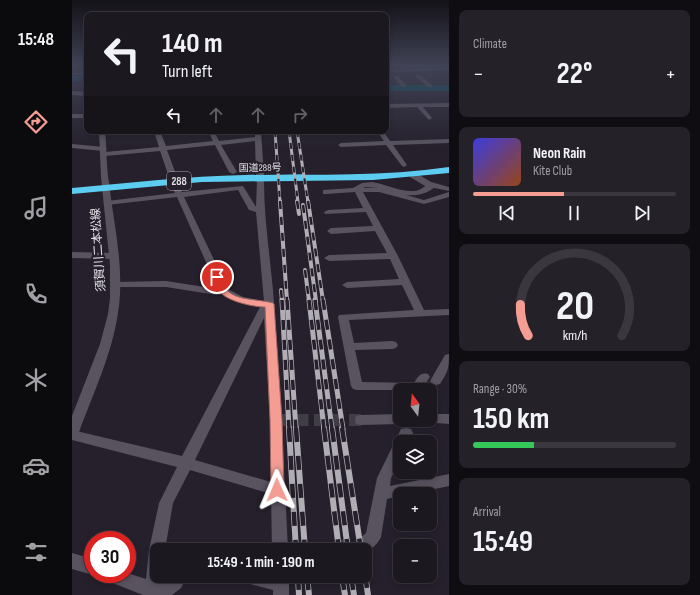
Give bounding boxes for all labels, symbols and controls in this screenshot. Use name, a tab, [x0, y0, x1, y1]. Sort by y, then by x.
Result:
text: 140 m	[162, 27, 223, 60]
icon: left	[96, 28, 148, 80]
text: 15:48	[18, 29, 54, 50]
text: Climate	[473, 36, 507, 52]
text: 22°	[557, 56, 592, 92]
text: Turn left	[162, 61, 213, 82]
text: −	[473, 61, 484, 88]
text: +	[665, 61, 676, 88]
icon: left	[163, 104, 185, 126]
icon: ahead	[205, 104, 227, 126]
icon: ahead	[247, 104, 269, 126]
icon: right	[289, 104, 311, 126]
icon: directions	[22, 108, 50, 136]
text: Neon Rain	[533, 144, 586, 163]
street label: 国道288号	[238, 162, 282, 174]
text: Kite Club	[533, 163, 572, 179]
road number: 288	[167, 172, 191, 190]
icon: music	[22, 194, 50, 222]
icon: previous	[496, 202, 518, 224]
icon: pause	[563, 202, 585, 224]
icon: next	[631, 202, 653, 224]
street label: 須賀川二本松線	[88, 208, 109, 292]
pin	[200, 260, 234, 294]
icon: arrive	[206, 266, 228, 288]
icon: phone	[22, 280, 50, 308]
text: 20	[555, 281, 594, 330]
text: km/h	[562, 326, 587, 343]
icon: climate	[22, 366, 50, 394]
text: Range · 30%	[473, 381, 527, 397]
north arrow	[393, 383, 437, 427]
map controls	[393, 383, 437, 583]
text: 150 km	[473, 401, 550, 437]
button: layers	[393, 435, 437, 479]
icon: car	[22, 452, 50, 480]
position arrow	[256, 469, 298, 511]
button: +	[393, 487, 437, 531]
text: Arrival	[473, 504, 501, 520]
text: 15:49	[473, 524, 533, 560]
speed limit sign: 30	[84, 531, 136, 583]
icon: filters	[22, 538, 50, 566]
button: −	[393, 539, 437, 583]
text: 15:49 · 1 min · 190 m	[208, 553, 314, 572]

